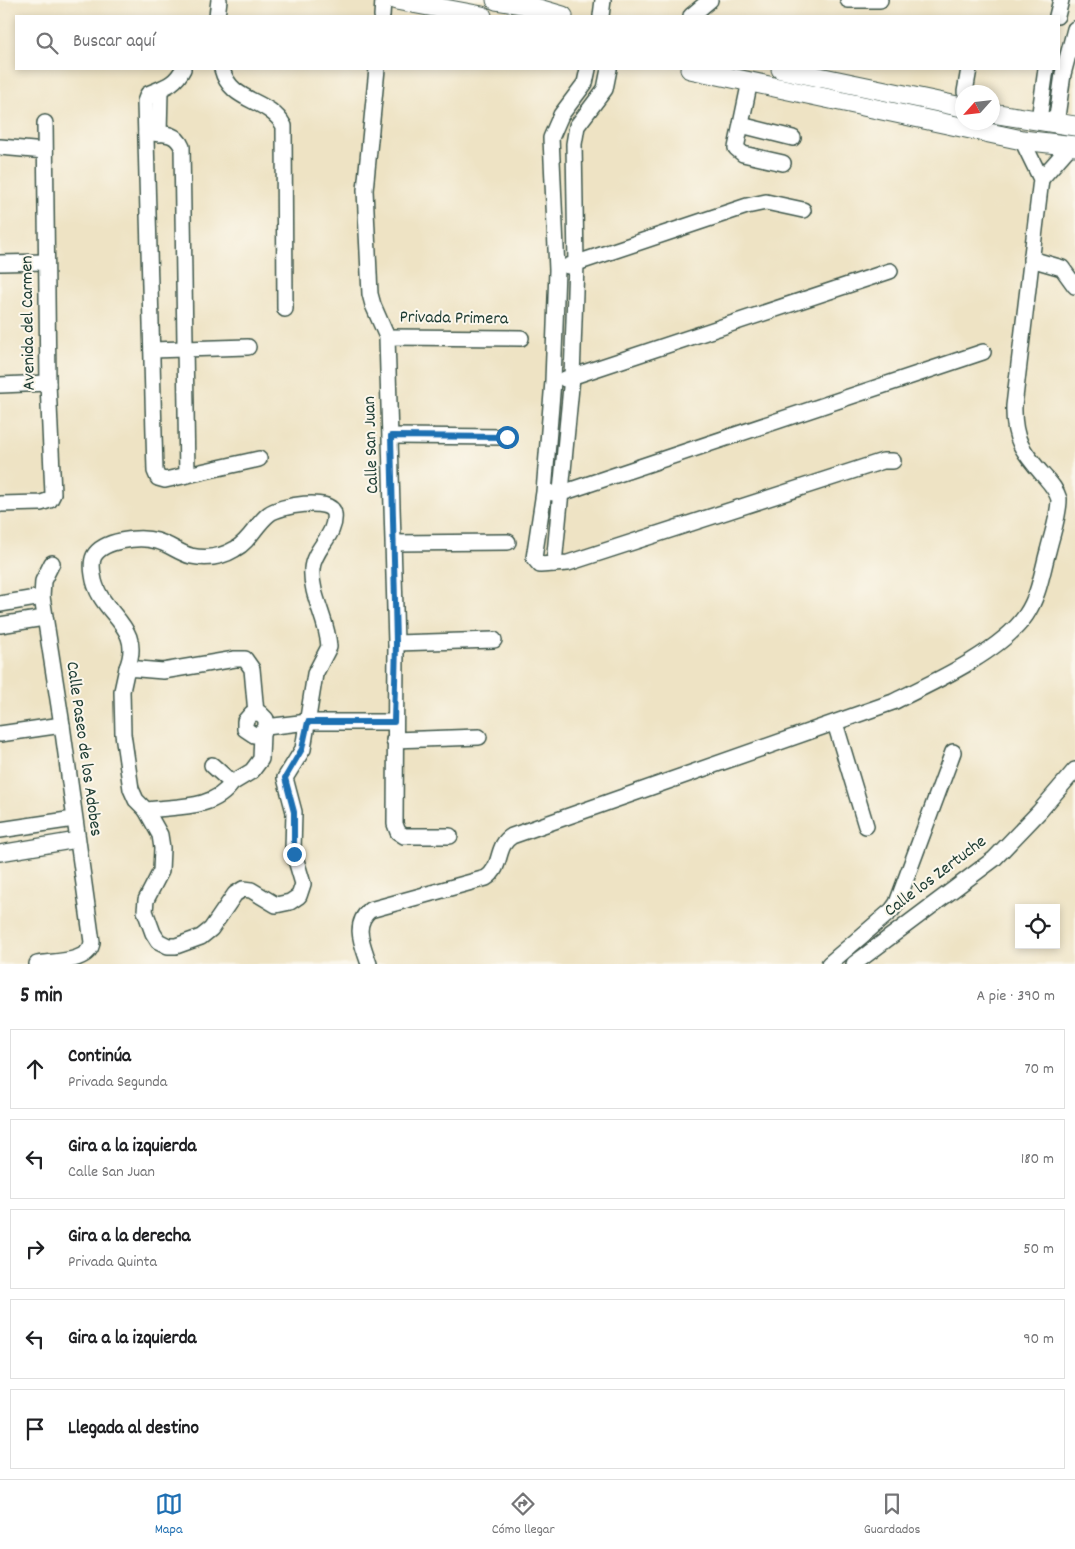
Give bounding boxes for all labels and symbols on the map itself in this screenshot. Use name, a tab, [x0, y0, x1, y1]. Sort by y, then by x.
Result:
north arrow	[955, 85, 1000, 130]
street label: Avenida del Carmen	[15, 255, 43, 391]
street label: Privada Primera	[399, 306, 509, 332]
street label: Calle San Juan	[358, 396, 386, 494]
route start	[496, 426, 519, 449]
street label: Calle Paseo de los Adobes	[58, 660, 108, 838]
street label: Calle los Zertuche	[880, 830, 992, 924]
route end	[283, 843, 306, 866]

